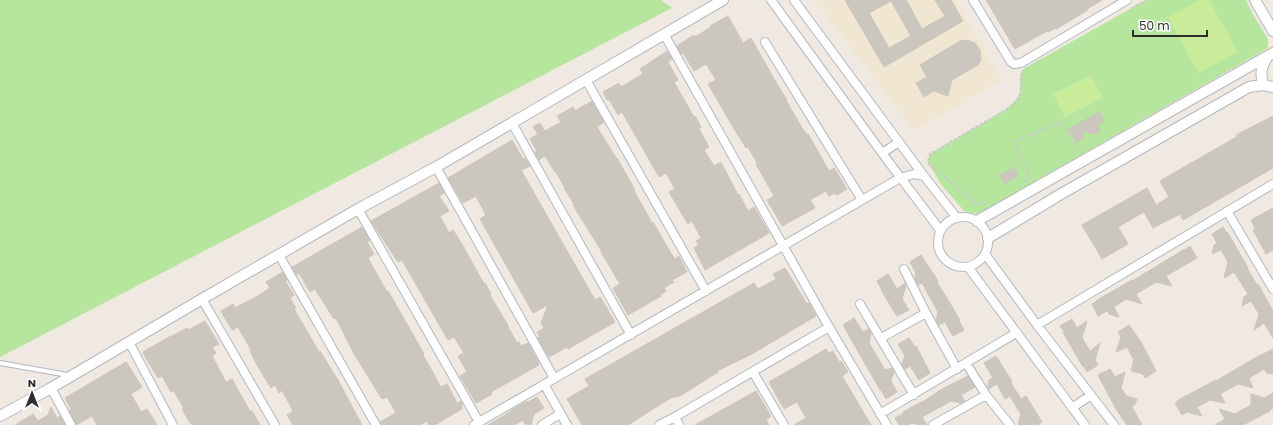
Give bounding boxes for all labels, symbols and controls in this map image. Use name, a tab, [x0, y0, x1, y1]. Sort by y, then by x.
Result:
scale bar	[1133, 12, 1207, 38]
text: 50 m	[1139, 17, 1170, 34]
north arrow	[12, 373, 52, 413]
text: N	[28, 375, 36, 391]

